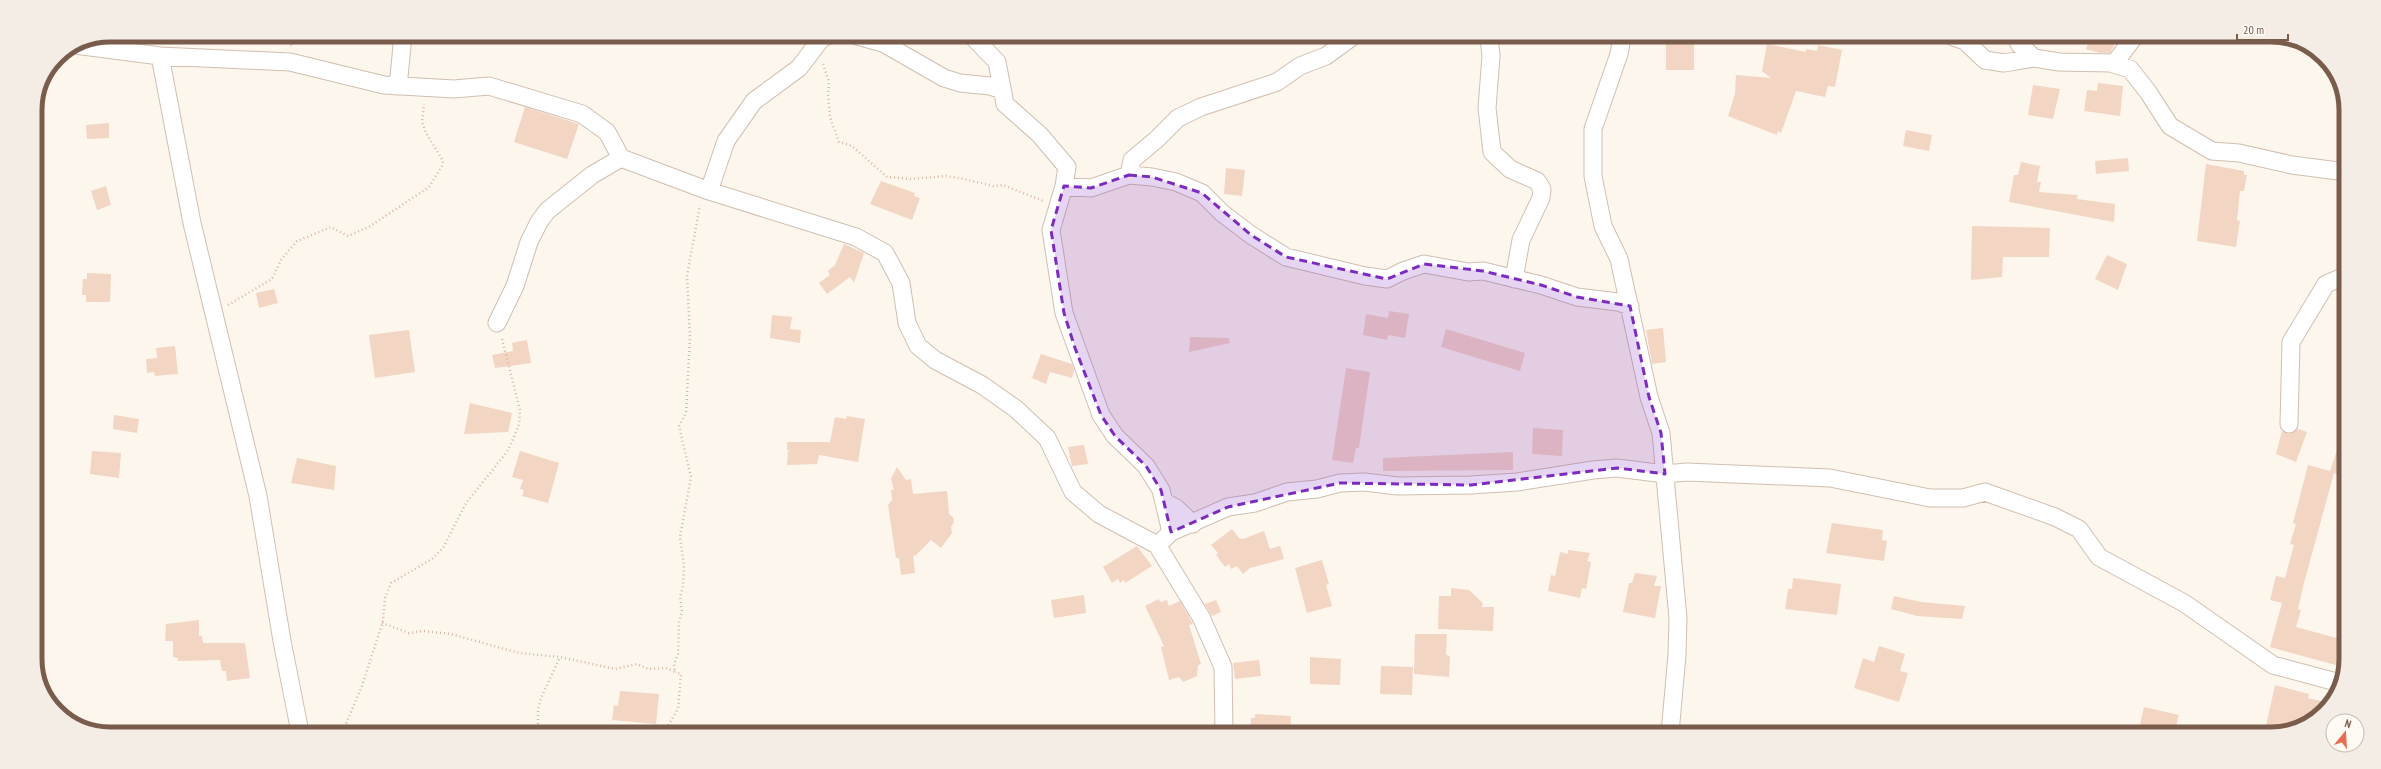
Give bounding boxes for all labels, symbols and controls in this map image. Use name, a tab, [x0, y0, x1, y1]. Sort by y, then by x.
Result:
scale bar	[2237, 16, 2288, 42]
text: 20 m	[2243, 22, 2264, 37]
north arrow	[2325, 713, 2365, 753]
text: N	[2343, 716, 2353, 731]

